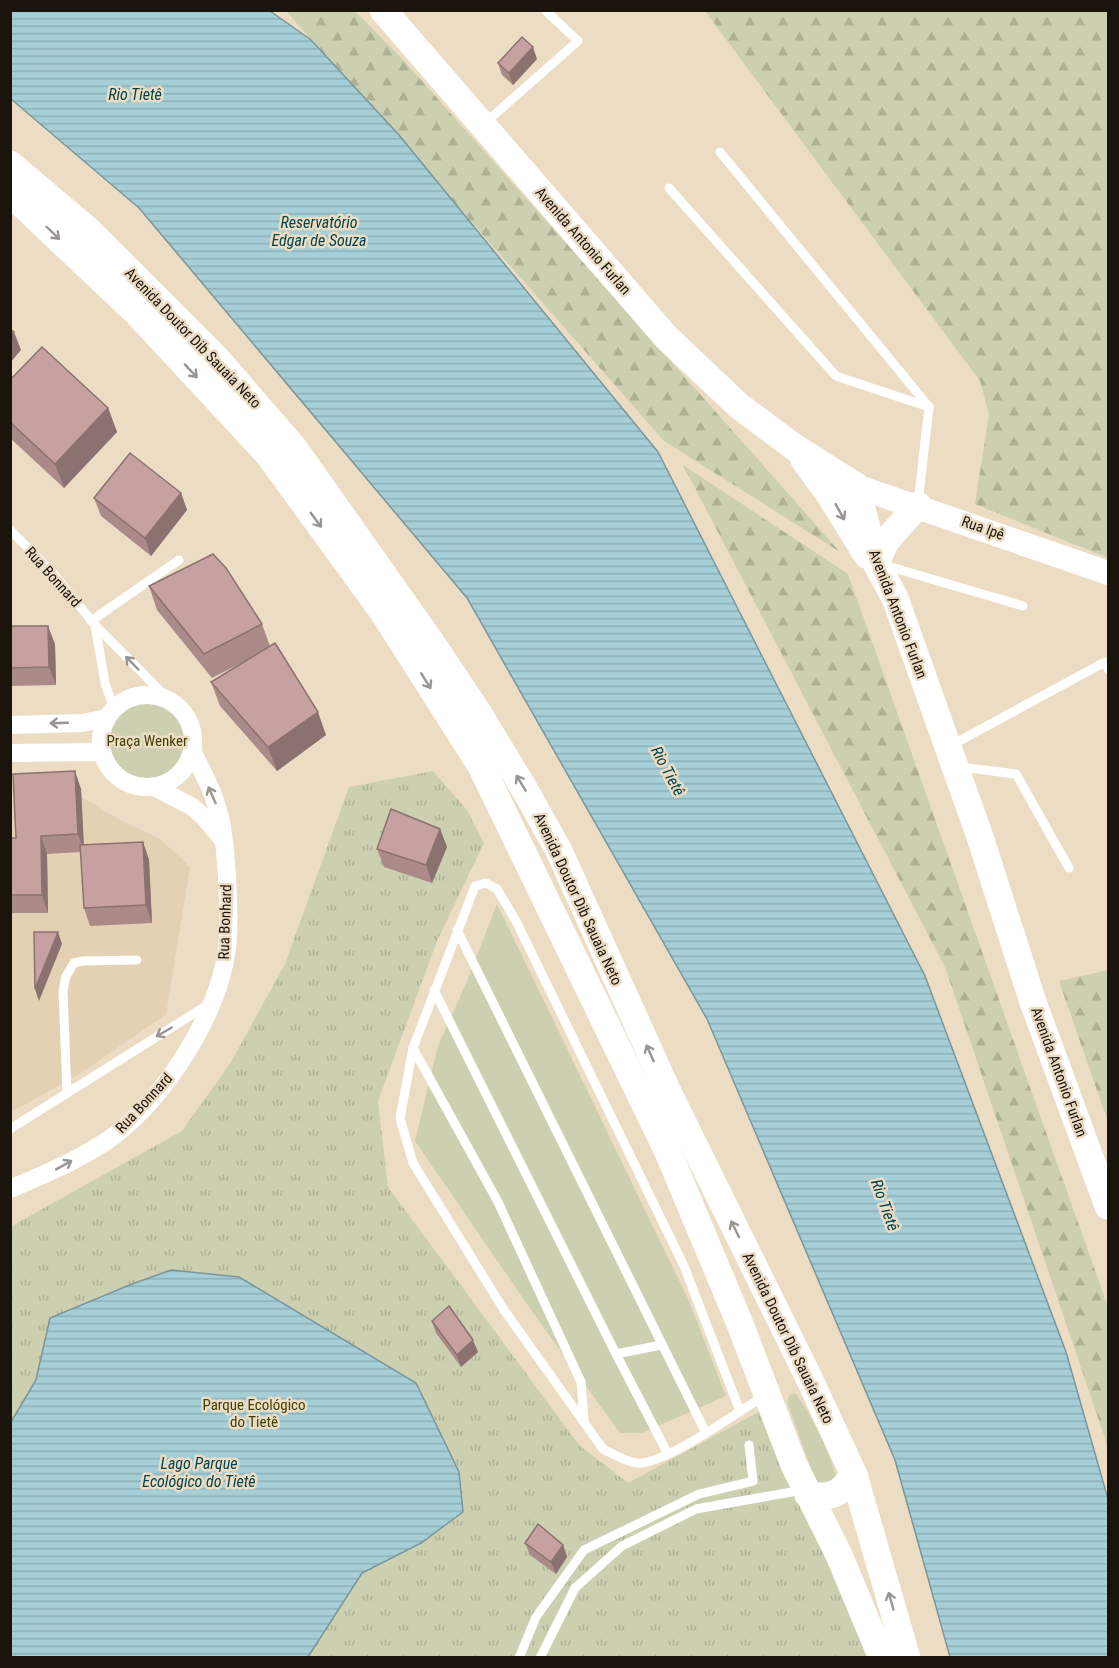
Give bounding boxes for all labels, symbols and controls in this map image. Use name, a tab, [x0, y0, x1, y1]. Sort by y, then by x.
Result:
water label: Rio Tietê	[108, 85, 162, 104]
street label: Avenida Antonio Furlan	[531, 184, 635, 298]
water label: Reservatório Edgar de Souza	[272, 213, 366, 250]
one-way arrow	[45, 226, 60, 240]
street label: Avenida Doutor Dib Sauaia Neto	[121, 264, 265, 412]
one-way arrow	[183, 363, 197, 378]
one-way arrow	[834, 503, 846, 520]
one-way arrow	[309, 512, 322, 528]
street label: Rua Ipê	[959, 512, 1007, 544]
street label: Rua Bonnard	[21, 543, 85, 611]
street label: Avenida Antonio Furlan	[865, 547, 931, 681]
one-way arrow	[124, 655, 139, 670]
one-way arrow	[420, 672, 433, 689]
one-way arrow	[49, 717, 69, 729]
park label: Praça Wenker	[106, 732, 188, 750]
water label: Rio Tietê	[647, 743, 689, 799]
one-way arrow	[514, 775, 526, 792]
one-way arrow	[206, 786, 217, 804]
street label: Avenida Doutor Dib Sauaia Neto	[530, 810, 626, 988]
street label: Rua Bonhard	[215, 884, 235, 960]
street label: Avenida Antonio Furlan	[1027, 1005, 1091, 1139]
one-way arrow	[156, 1026, 173, 1038]
one-way arrow	[644, 1045, 655, 1063]
street label: Rua Bonnard	[112, 1069, 176, 1137]
one-way arrow	[54, 1159, 72, 1170]
water label: Rio Tietê	[867, 1177, 903, 1233]
one-way arrow	[729, 1220, 740, 1238]
street label: Avenida Doutor Dib Sauaia Neto	[739, 1250, 837, 1426]
park label: Parque Ecológico do Tietê	[202, 1396, 306, 1431]
water label: Lago Parque Ecológico do Tietê	[142, 1454, 256, 1491]
one-way arrow	[885, 1592, 896, 1611]

